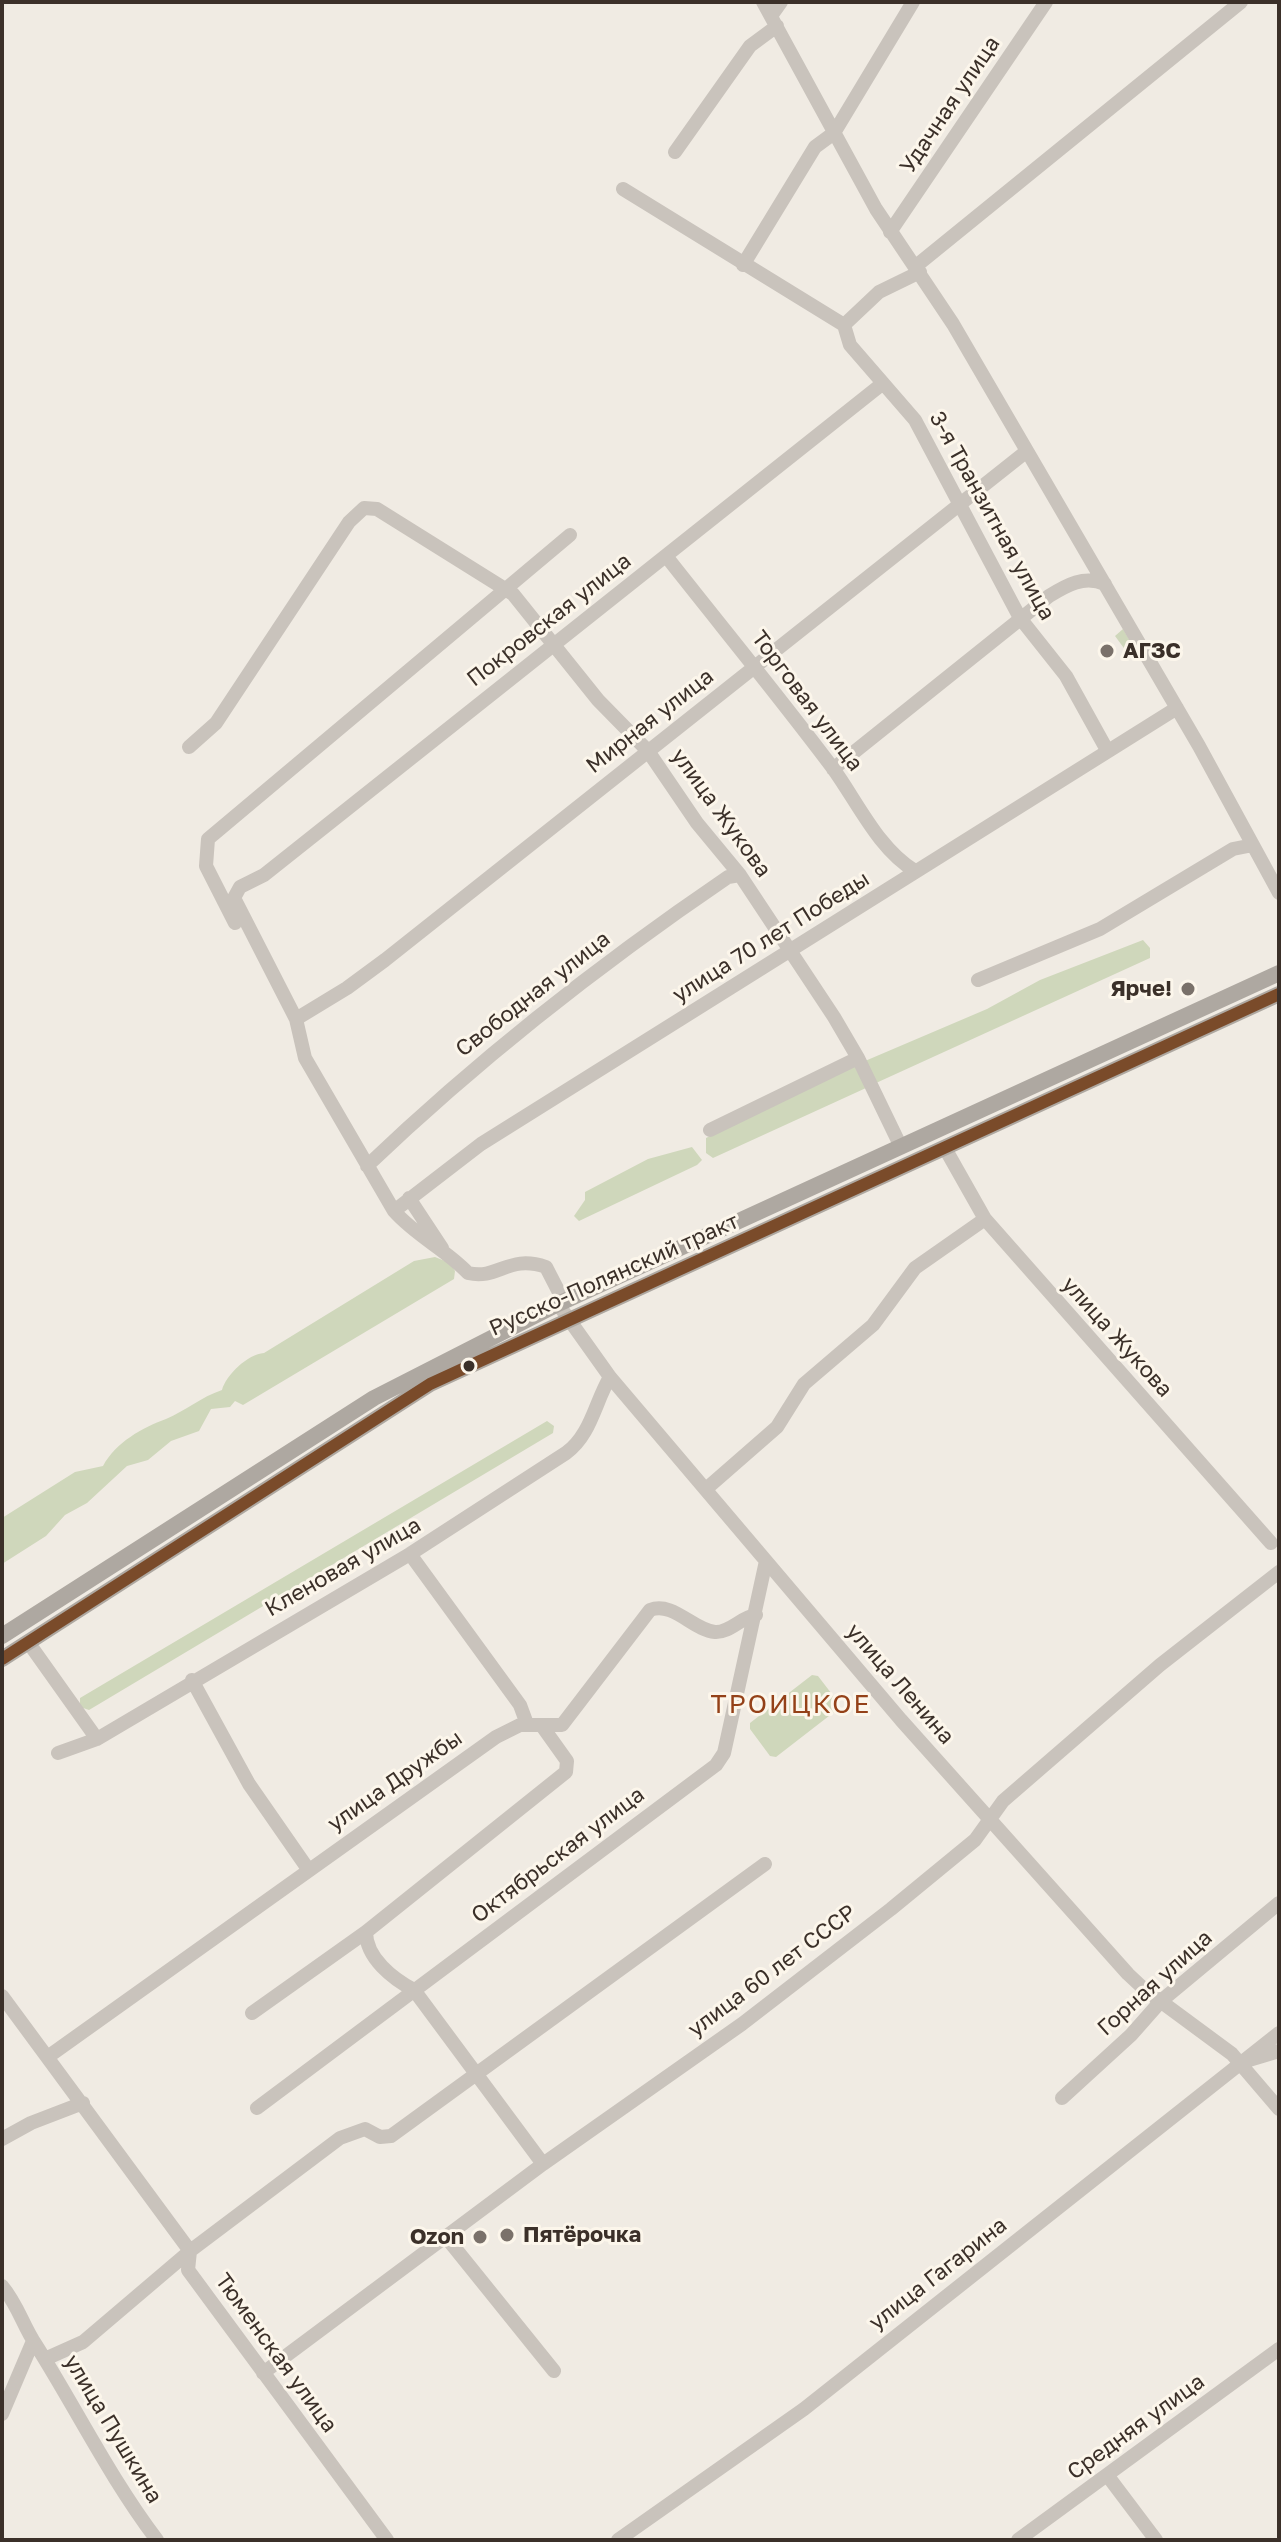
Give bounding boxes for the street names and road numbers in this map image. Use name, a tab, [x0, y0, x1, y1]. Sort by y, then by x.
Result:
street label: Удачная улица	[894, 32, 1006, 178]
street label: 3-я Транзитная улица	[924, 407, 1060, 625]
street label: Покровская улица	[462, 548, 636, 692]
street label: Торговая улица	[746, 626, 868, 776]
street label: Мирная улица	[581, 663, 719, 779]
street label: улица Жукова	[665, 743, 777, 883]
street label: улица 70 лет Победы	[668, 866, 874, 1008]
street label: Свободная улица	[451, 926, 615, 1062]
street label: Русско-Полянский тракт	[485, 1208, 743, 1342]
street label: улица Жукова	[1056, 1271, 1178, 1403]
street label: Кленовая улица	[260, 1512, 426, 1622]
street label: улица Ленина	[840, 1618, 960, 1750]
street label: улица Дружбы	[323, 1725, 467, 1837]
street label: Октябрьская улица	[466, 1781, 650, 1929]
street label: улица 60 лет СССР	[683, 1899, 861, 2043]
street label: Горная улица	[1092, 1925, 1218, 2041]
street label: улица Гагарина	[864, 2212, 1012, 2336]
street label: Тюменская улица	[209, 2268, 343, 2438]
street label: улица Пушкина	[58, 2350, 168, 2508]
street label: Средняя улица	[1062, 2368, 1210, 2486]

